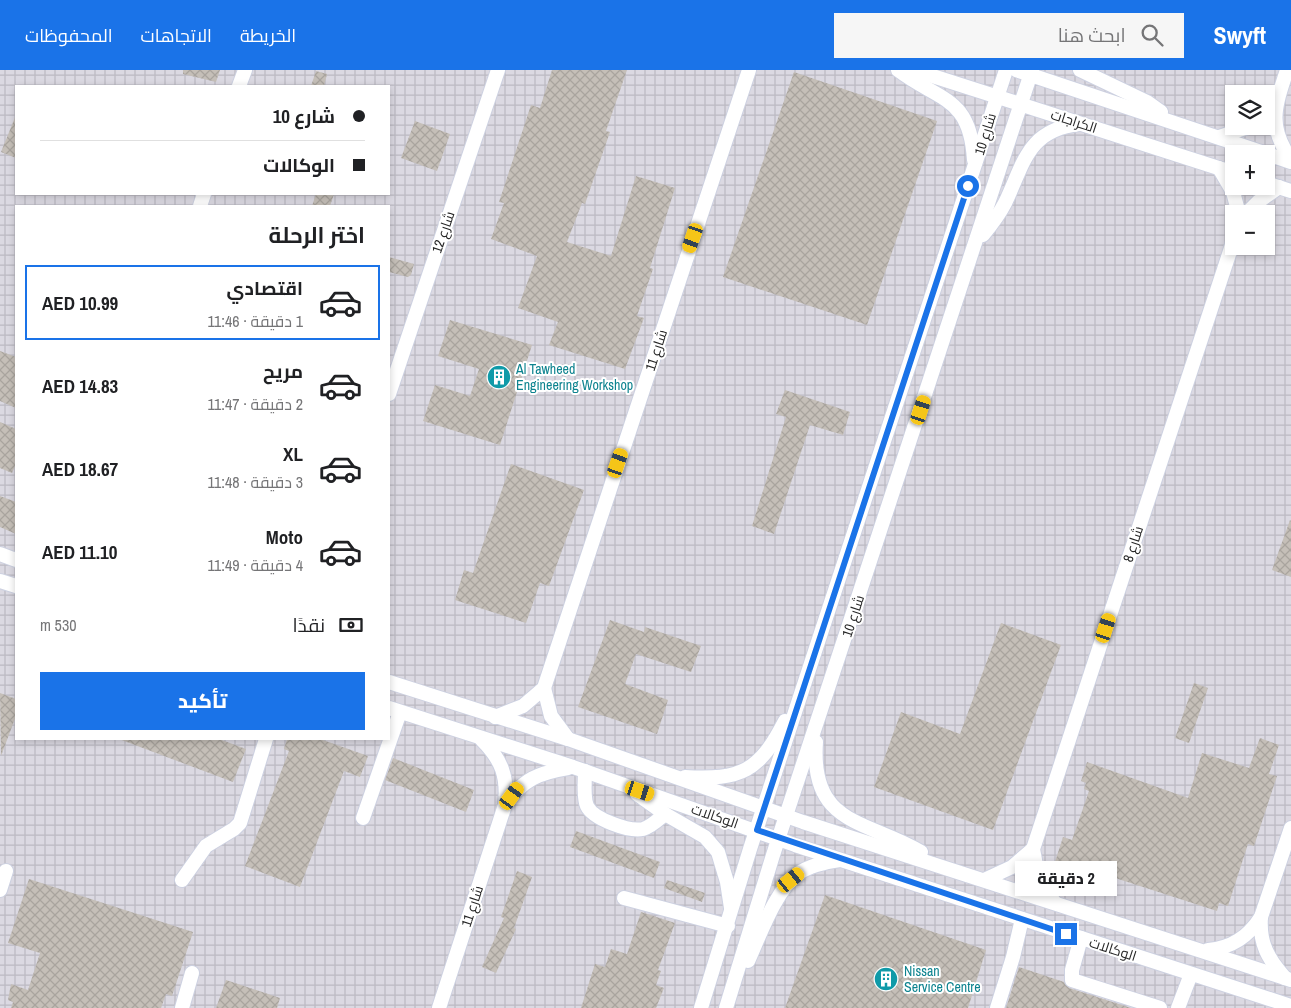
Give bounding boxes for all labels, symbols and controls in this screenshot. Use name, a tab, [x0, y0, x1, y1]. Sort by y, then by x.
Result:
search box	[834, 13, 1184, 58]
text: Swyft	[1214, 19, 1266, 51]
icon: search	[1138, 21, 1166, 49]
text: ابحث هنا	[1058, 22, 1126, 48]
text: المحفوظات	[25, 23, 113, 48]
text: الاتجاهات	[141, 23, 212, 48]
text: الخريطة	[240, 23, 296, 48]
map controls	[1225, 85, 1275, 255]
button: layers	[1225, 85, 1275, 135]
text: شارع 10	[273, 103, 335, 129]
street label: الكراجات	[1049, 105, 1099, 137]
street label: شارع 10	[970, 111, 1000, 157]
button: +	[1225, 145, 1275, 195]
text: الوكالات	[263, 152, 335, 178]
route start	[957, 175, 979, 197]
button: −	[1225, 205, 1275, 255]
street label: شارع 12	[427, 209, 459, 255]
text: اختر الرحلة	[269, 220, 365, 250]
car	[681, 221, 704, 255]
text: اقتصادي	[227, 275, 303, 301]
icon: car	[318, 280, 363, 325]
text: AED 10.99	[42, 290, 118, 316]
text: 1 دقيقة · 11:46	[208, 310, 303, 332]
street label: شارع 11	[641, 327, 671, 373]
text: مريح	[263, 358, 303, 384]
place label: Al Tawheed Engineering Workshop	[515, 360, 633, 394]
icon: car	[318, 363, 363, 408]
building icon: Al Tawheed Engineering Workshop	[486, 364, 512, 390]
text: AED 14.83	[42, 373, 118, 399]
text: 2 دقيقة · 11:47	[208, 393, 303, 415]
car	[909, 393, 932, 427]
text: XL	[283, 441, 303, 467]
icon: car	[318, 446, 363, 491]
car	[606, 446, 629, 480]
text: AED 18.67	[42, 456, 118, 482]
text: 3 دقيقة · 11:48	[208, 471, 303, 493]
text: Moto	[266, 524, 303, 550]
street label: شارع 8	[1119, 524, 1147, 564]
icon: car	[318, 529, 363, 574]
text: AED 11.10	[42, 539, 117, 565]
text: 4 دقيقة · 11:49	[208, 554, 303, 576]
street label: شارع 10	[838, 593, 868, 639]
icon: cash	[337, 611, 365, 639]
car	[1094, 611, 1117, 645]
text: نقدًا	[293, 612, 325, 638]
text: 530 m	[40, 614, 76, 636]
button: تأكيد	[40, 672, 365, 730]
car	[497, 779, 526, 813]
car	[623, 779, 656, 803]
street label: الوكالات	[689, 800, 741, 832]
callout: 2 دقيقة	[1015, 862, 1117, 896]
car	[774, 865, 807, 895]
text: 2 دقيقة	[1037, 867, 1095, 889]
street label: شارع 11	[457, 883, 487, 929]
route end	[1055, 923, 1077, 945]
street label: الوكالات	[1087, 933, 1139, 965]
place label: Nissan Service Centre	[904, 962, 981, 996]
building icon: Nissan Service Centre	[873, 966, 899, 992]

